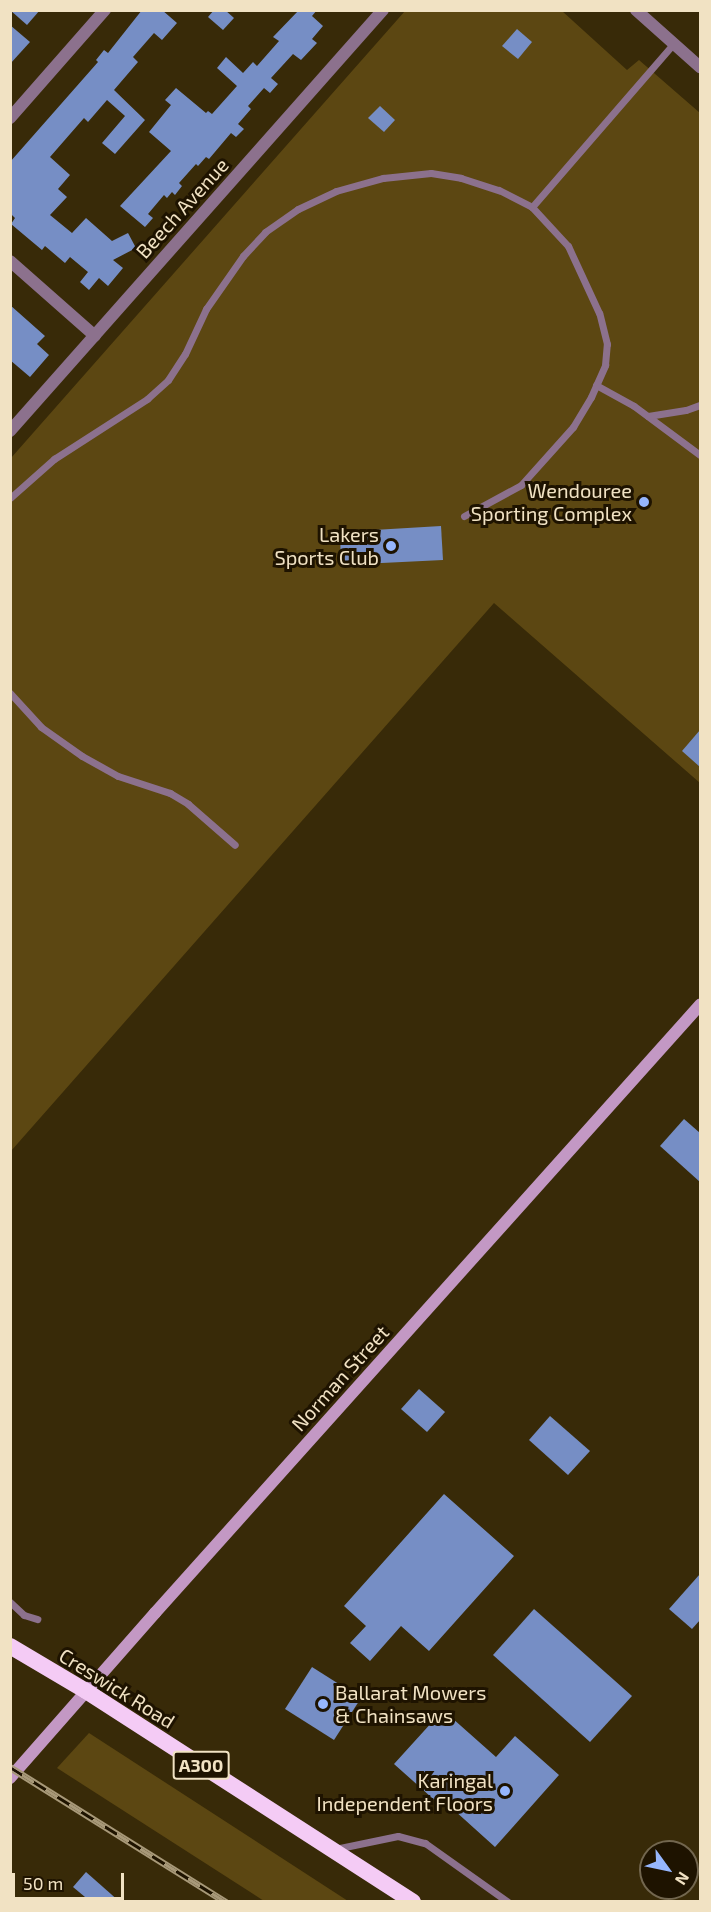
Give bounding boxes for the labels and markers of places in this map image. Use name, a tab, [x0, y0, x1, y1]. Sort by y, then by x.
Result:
place label: Wendouree Sporting Complex	[471, 478, 632, 525]
marker: Wendouree Sporting Complex	[637, 495, 651, 509]
place label: Lakers Sports Club	[274, 522, 379, 569]
marker: Lakers Sports Club	[384, 539, 398, 553]
place label: Ballarat Mowers & Chainsaws	[335, 1680, 486, 1727]
marker: Ballarat Mowers & Chainsaws	[316, 1697, 330, 1711]
place label: Karingal Independent Floors	[316, 1768, 493, 1815]
marker: Karingal Independent Floors	[498, 1784, 512, 1798]

